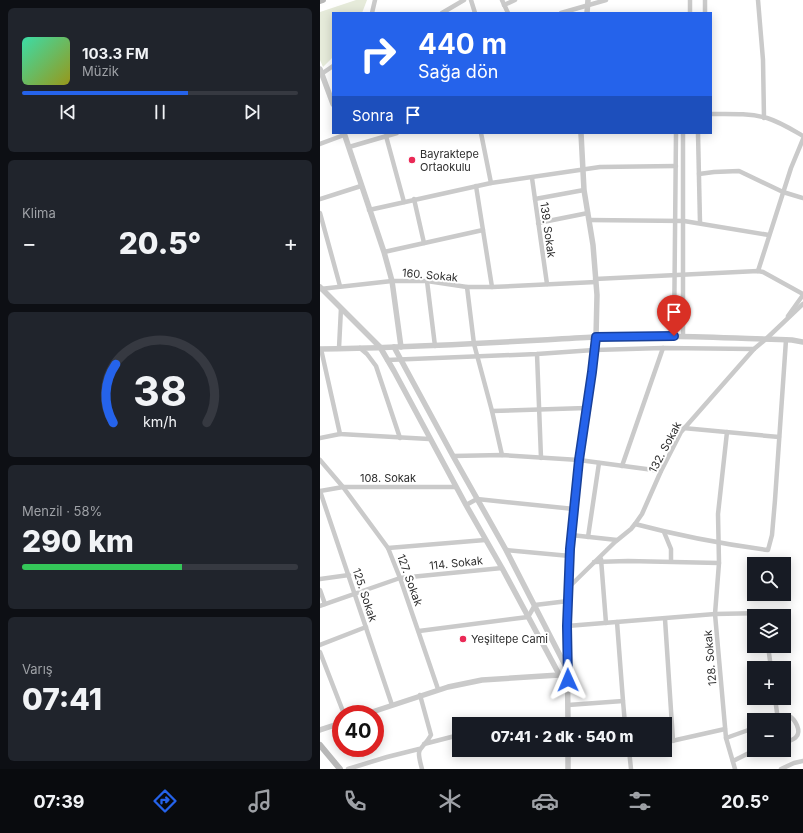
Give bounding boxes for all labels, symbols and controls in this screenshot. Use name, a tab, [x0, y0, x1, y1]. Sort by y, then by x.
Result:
text: 440 m	[418, 27, 507, 61]
icon: right	[352, 28, 404, 80]
text: 103.3 FM	[82, 44, 149, 63]
text: Sağa dön	[418, 61, 498, 82]
text: Müzik	[82, 63, 119, 79]
icon: previous	[57, 101, 79, 123]
icon: pause	[149, 101, 171, 123]
icon: next	[241, 101, 263, 123]
icon: arrive	[402, 104, 424, 126]
text: Sonra	[352, 106, 394, 125]
place label: Bayraktepe Ortaokulu	[420, 147, 479, 174]
marker: Bayraktepe Ortaokulu	[407, 155, 417, 165]
street label: 139. Sokak	[537, 201, 559, 259]
text: Klima	[22, 205, 56, 221]
text: 20.5°	[119, 225, 201, 261]
text: −	[22, 230, 37, 256]
text: +	[283, 230, 298, 256]
street label: 160. Sokak	[401, 266, 459, 284]
pin	[657, 295, 691, 336]
icon: arrive	[663, 301, 685, 323]
text: 38	[133, 365, 187, 415]
text: km/h	[143, 412, 177, 429]
street label: 132. Sokak	[646, 419, 684, 475]
street label: 108. Sokak	[360, 471, 416, 485]
text: Menzil · 58%	[22, 503, 102, 519]
text: 290 km	[22, 523, 134, 559]
street label: 127. Sokak	[394, 552, 426, 608]
street label: 114. Sokak	[428, 553, 484, 573]
map controls	[747, 557, 791, 757]
button: search	[747, 557, 791, 601]
street label: 125. Sokak	[350, 566, 380, 624]
button: layers	[747, 609, 791, 653]
street label: 128. Sokak	[701, 630, 719, 686]
place label: Yeşiltepe Cami	[471, 632, 548, 646]
marker: Yeşiltepe Cami	[458, 634, 468, 644]
position arrow	[547, 659, 589, 701]
text: Varış	[22, 661, 53, 677]
button: +	[747, 661, 791, 705]
text: 07:41	[22, 681, 102, 717]
speed limit sign: 40	[332, 705, 384, 757]
button: −	[747, 713, 791, 757]
text: 07:41 · 2 dk · 540 m	[491, 727, 633, 746]
icon: directions	[151, 787, 179, 815]
icon: music	[246, 787, 274, 815]
icon: phone	[341, 787, 369, 815]
icon: climate	[436, 787, 464, 815]
icon: car	[531, 787, 559, 815]
icon: filters	[626, 787, 654, 815]
text: 07:39	[33, 791, 84, 812]
text: 20.5°	[721, 791, 770, 812]

